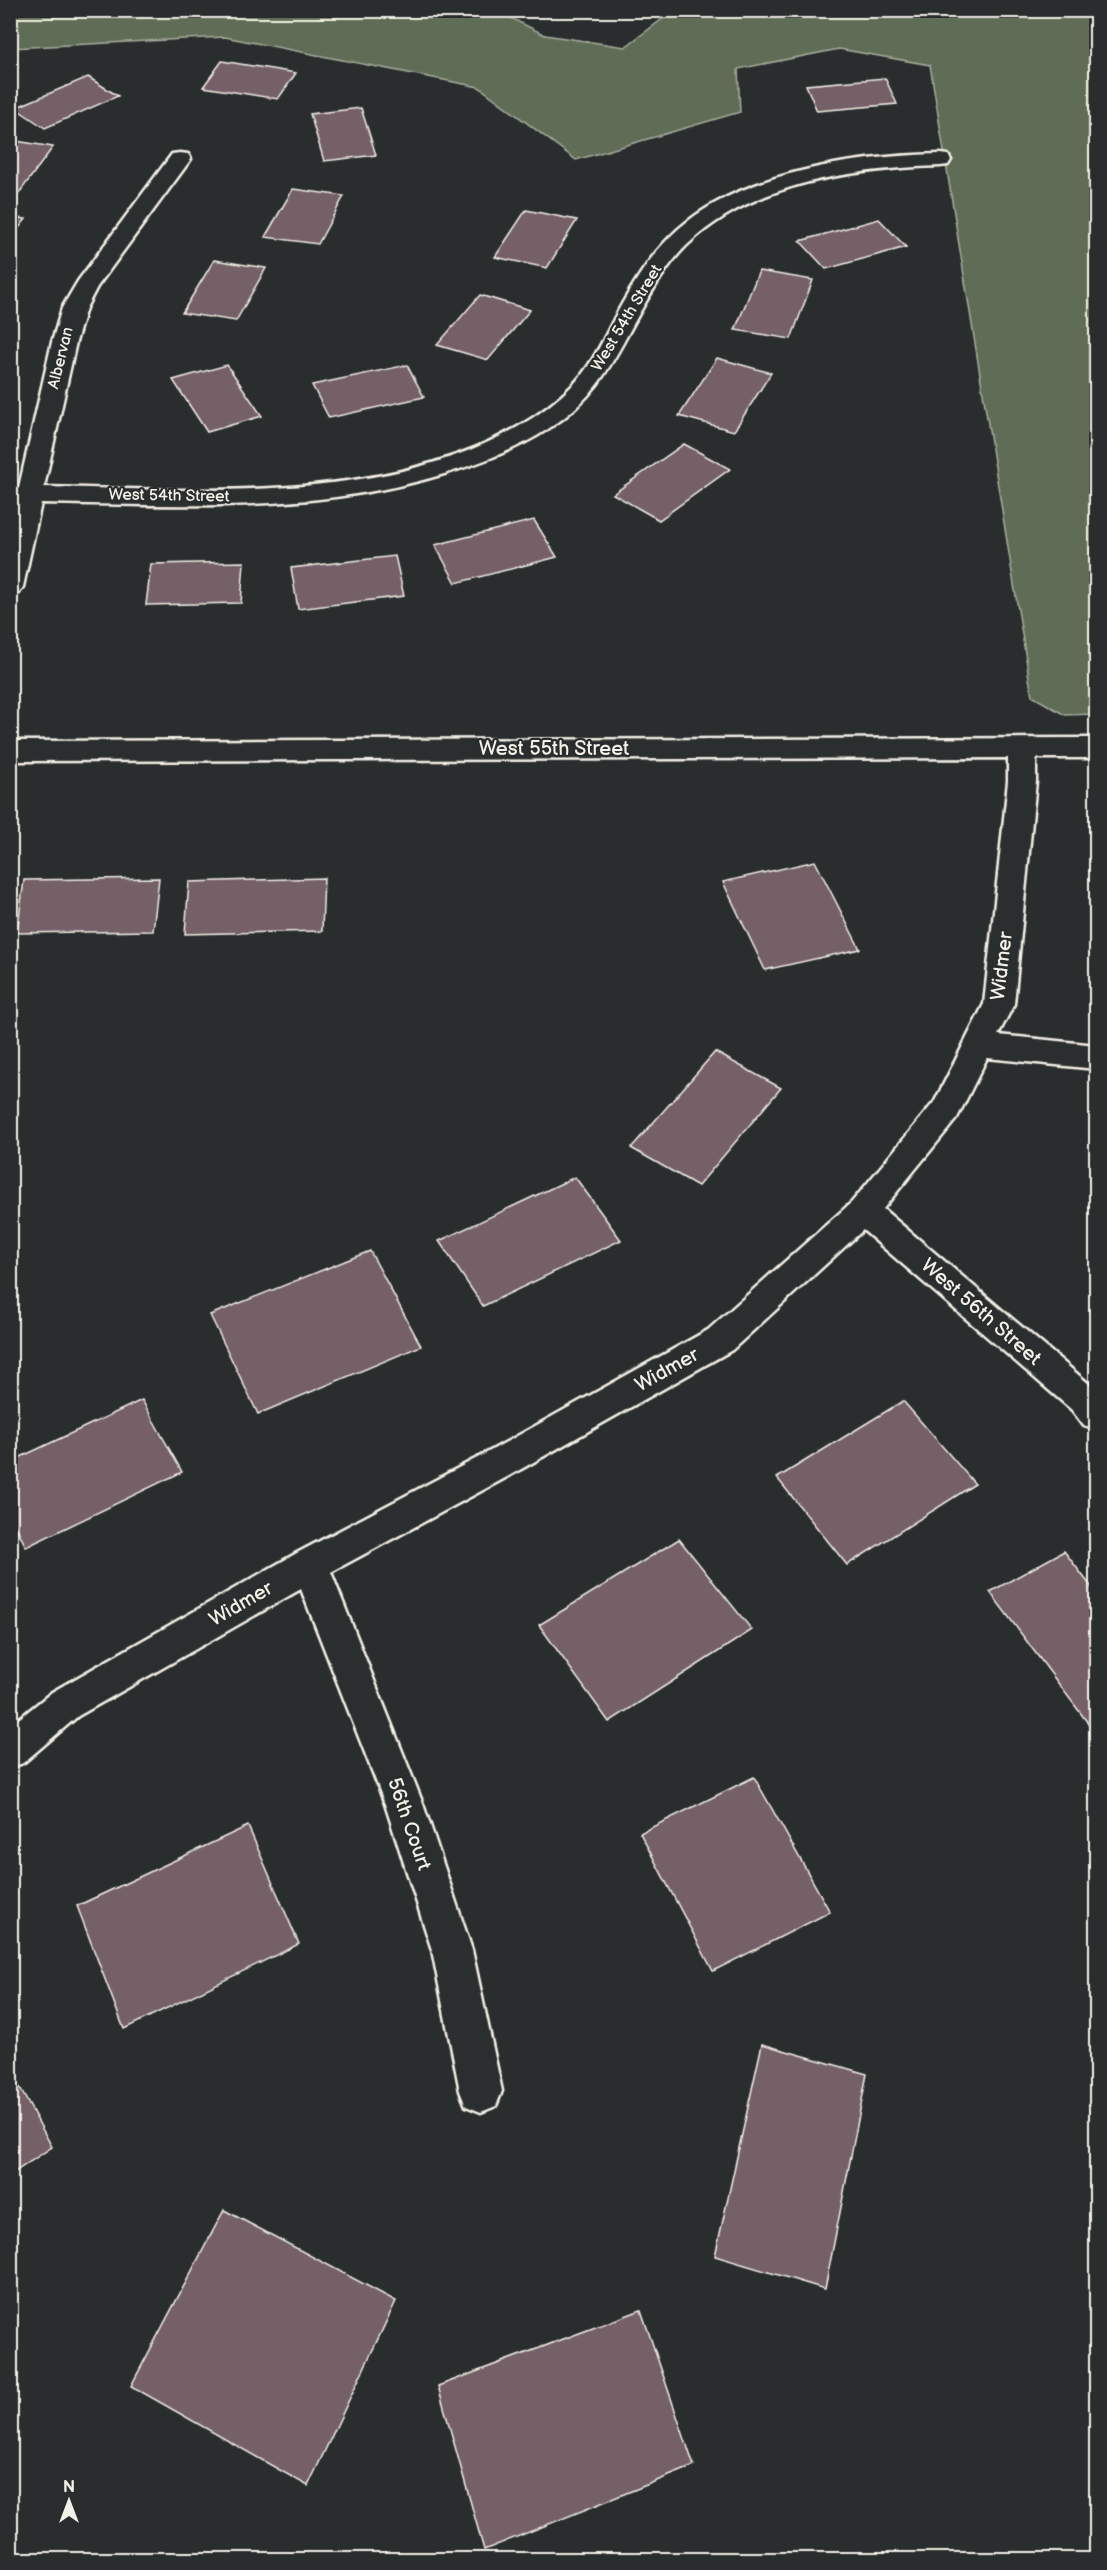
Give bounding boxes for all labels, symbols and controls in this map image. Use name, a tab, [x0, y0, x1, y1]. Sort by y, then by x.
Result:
street label: West 54th Street	[588, 261, 666, 375]
street label: Albervan	[44, 325, 78, 391]
street label: West 54th Street	[108, 485, 230, 507]
street label: West 55th Street	[479, 737, 629, 761]
street label: Widmer	[986, 930, 1018, 1002]
street label: West 56th Street	[916, 1253, 1046, 1371]
street label: Widmer	[631, 1342, 704, 1397]
street label: Widmer	[205, 1576, 278, 1632]
street label: 56th Court	[382, 1775, 436, 1873]
north arrow	[39, 2471, 99, 2531]
text: N	[63, 2478, 75, 2497]

